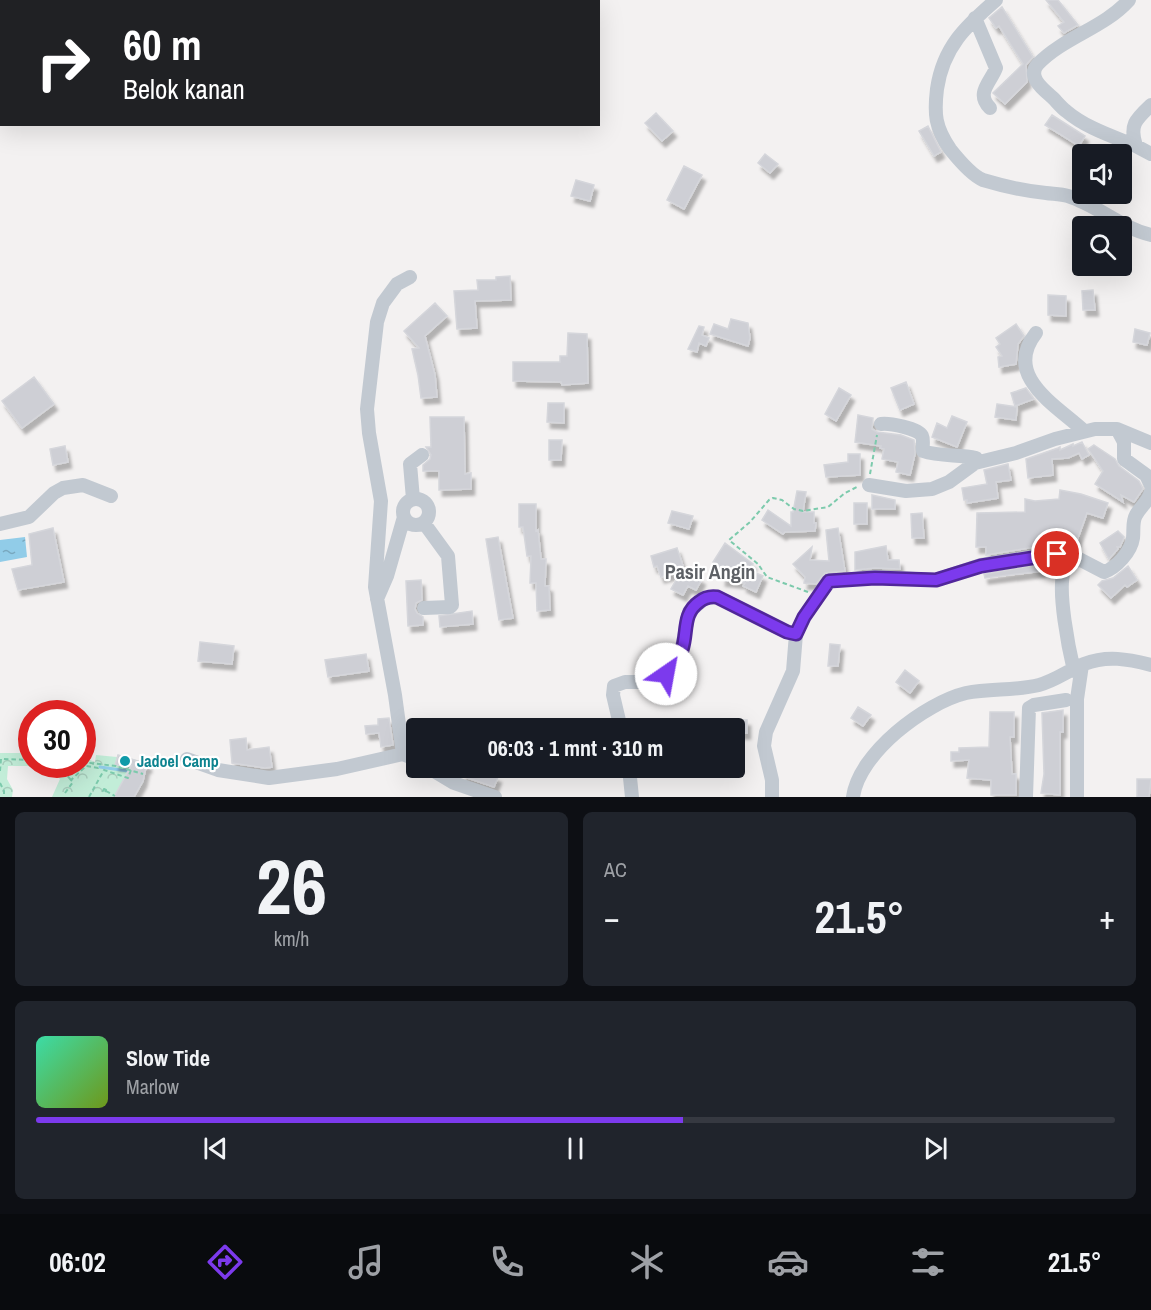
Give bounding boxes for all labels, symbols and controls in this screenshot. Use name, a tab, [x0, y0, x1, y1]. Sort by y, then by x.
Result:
text: 60 m	[123, 17, 202, 73]
icon: right	[24, 24, 102, 102]
text: Belok kanan	[123, 71, 245, 107]
map controls	[1072, 144, 1132, 276]
button: sound	[1072, 144, 1132, 204]
button: search	[1072, 216, 1132, 276]
pin	[1031, 528, 1082, 579]
icon: arrive	[1040, 537, 1073, 570]
district label: Pasir Angin	[665, 558, 755, 585]
position arrow	[634, 642, 698, 706]
speed limit sign: 30	[18, 700, 96, 778]
text: 06:03 · 1 mnt · 310 m	[488, 733, 663, 763]
place label: Jadoel Camp	[137, 750, 219, 772]
marker: Jadoel Camp	[118, 754, 132, 768]
text: 26	[256, 833, 327, 938]
text: AC	[604, 856, 627, 883]
text: 21.5°	[815, 886, 904, 947]
text: −	[604, 895, 620, 939]
text: +	[1099, 895, 1115, 939]
text: km/h	[274, 925, 309, 952]
text: Slow Tide	[126, 1043, 210, 1073]
text: Marlow	[126, 1073, 179, 1100]
icon: previous	[199, 1132, 232, 1165]
icon: pause	[559, 1132, 592, 1165]
icon: next	[919, 1132, 952, 1165]
icon: directions	[204, 1241, 246, 1283]
icon: music	[345, 1241, 387, 1283]
icon: phone	[486, 1241, 528, 1283]
icon: climate	[626, 1241, 668, 1283]
icon: car	[767, 1241, 809, 1283]
icon: filters	[907, 1241, 949, 1283]
text: 06:02	[49, 1244, 106, 1280]
text: 21.5°	[1048, 1244, 1102, 1280]

